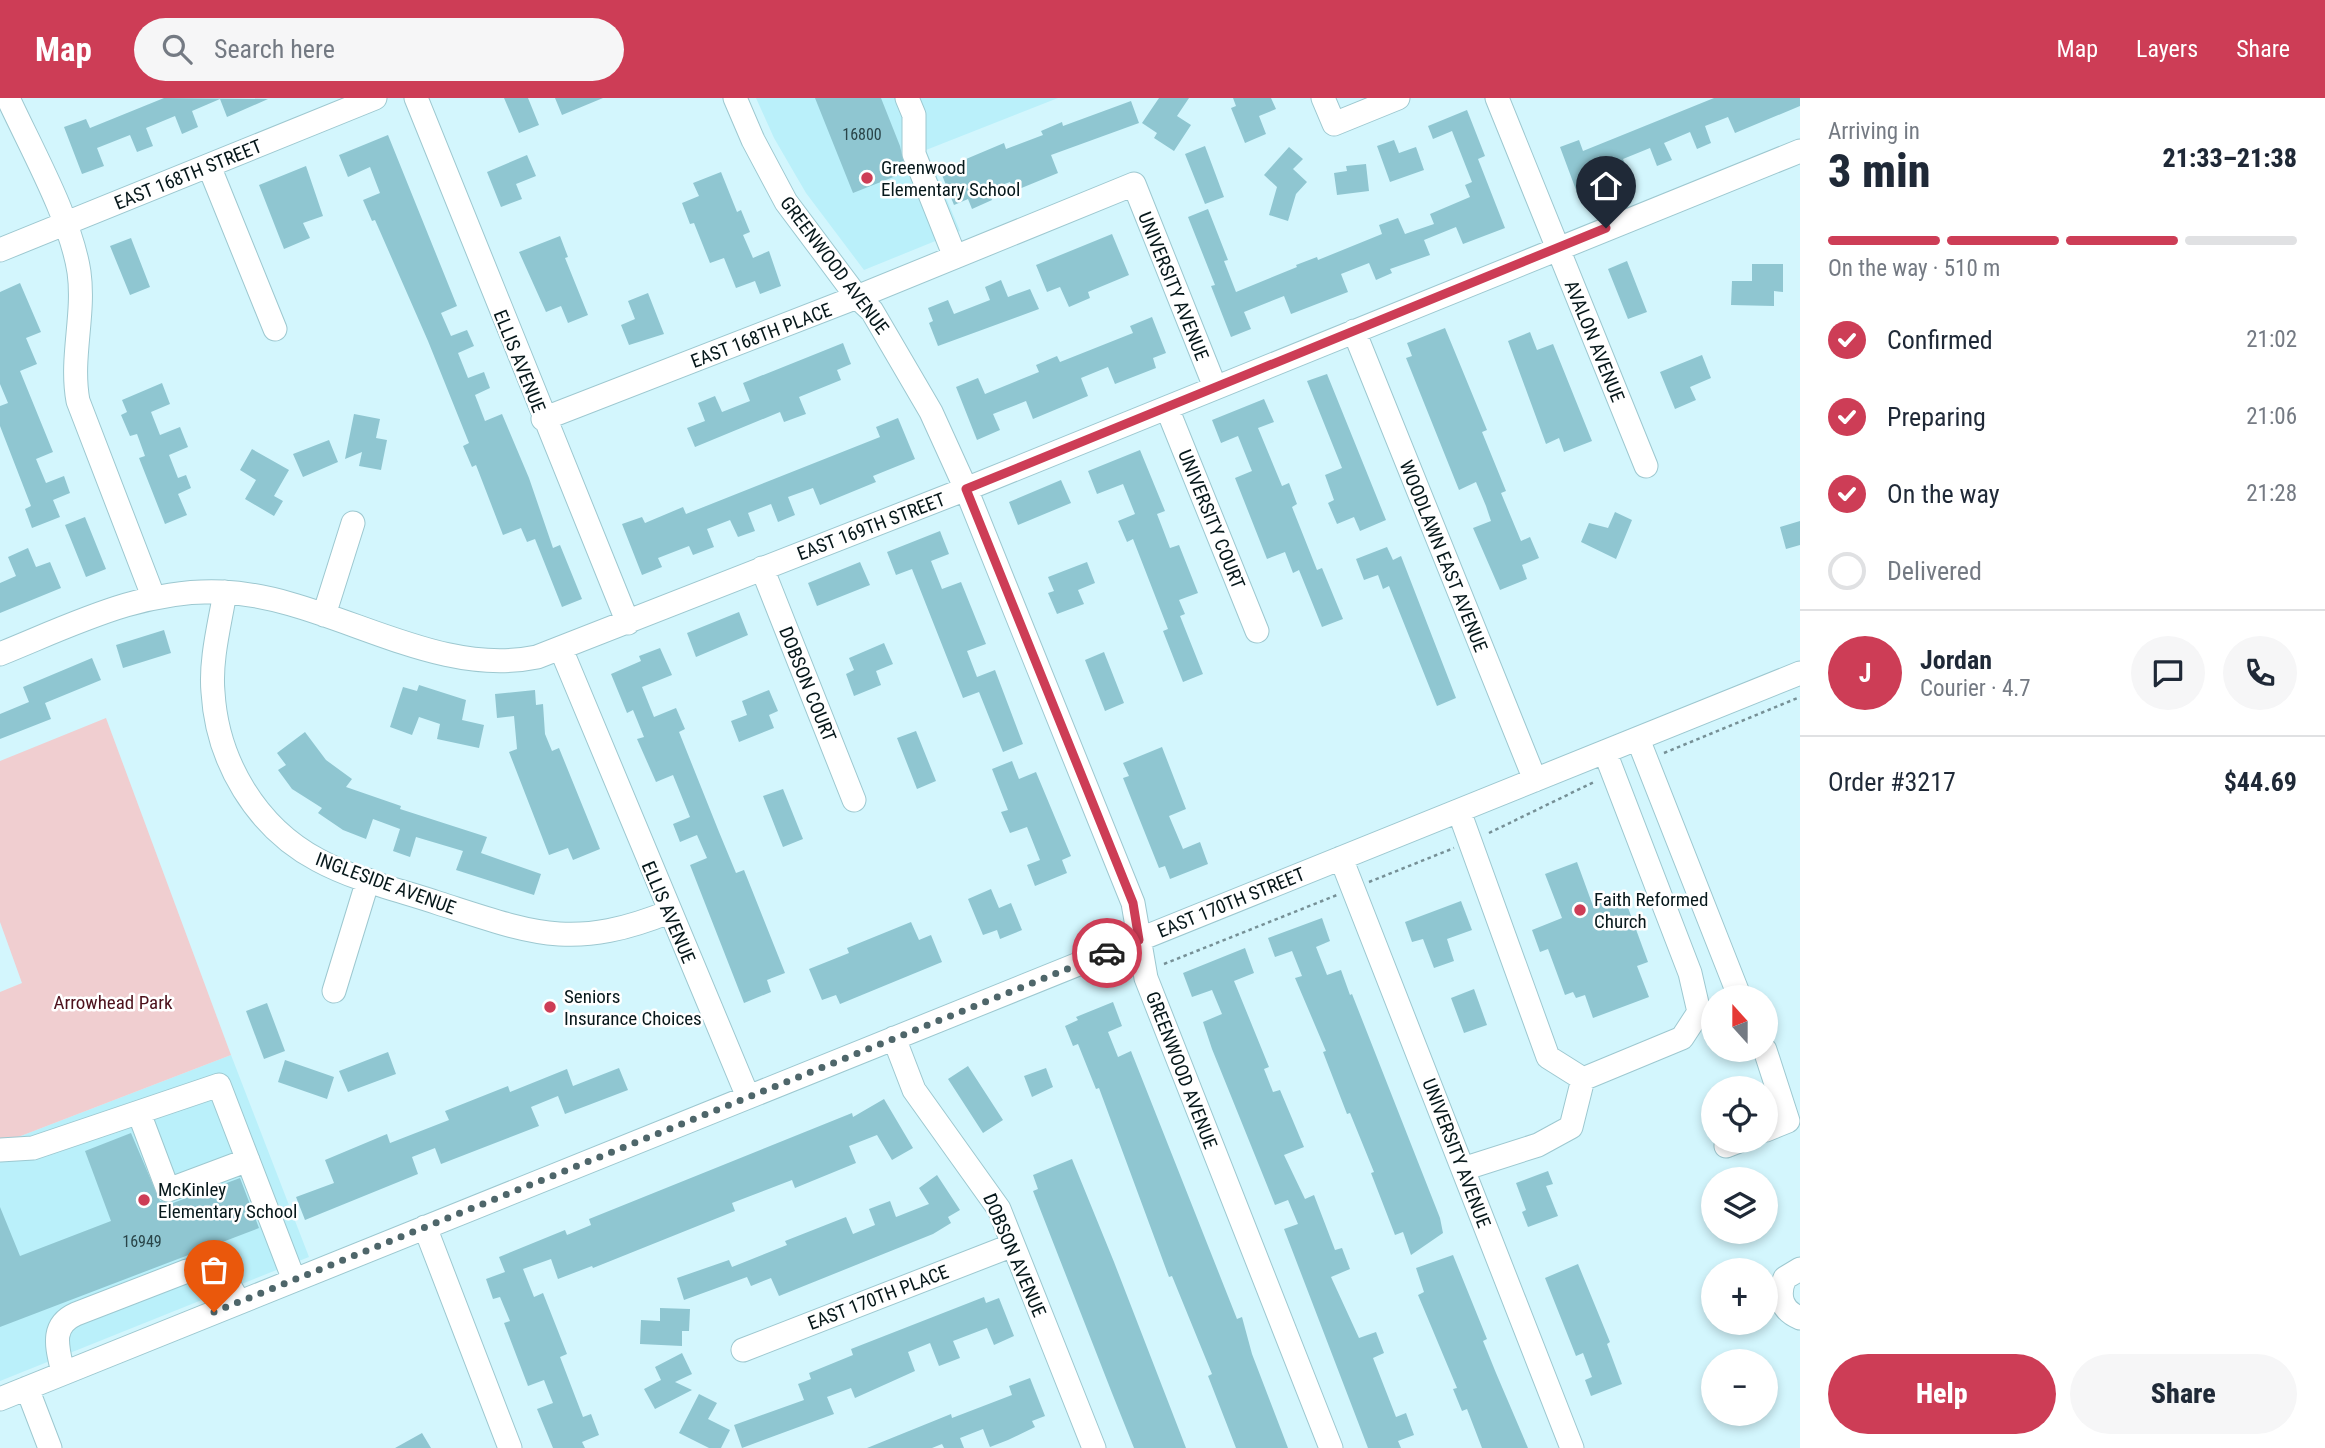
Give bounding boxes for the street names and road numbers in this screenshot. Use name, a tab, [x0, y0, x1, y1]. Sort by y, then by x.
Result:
street label: EAST 168TH STREET	[111, 134, 265, 215]
street label: GREENWOOD AVENUE	[775, 192, 894, 339]
street label: UNIVERSITY AVENUE	[1133, 209, 1214, 364]
street label: AVALON AVENUE	[1560, 277, 1629, 405]
street label: EAST 168TH PLACE	[687, 298, 835, 373]
street label: ELLIS AVENUE	[489, 307, 551, 416]
street label: UNIVERSITY COURT	[1173, 446, 1250, 592]
street label: WOODLAWN EAST AVENUE	[1395, 457, 1493, 655]
street label: EAST 169TH STREET	[794, 488, 949, 565]
street label: DOBSON COURT	[774, 623, 841, 745]
street label: INGLESIDE AVENUE	[313, 847, 459, 920]
street label: ELLIS AVENUE	[637, 858, 700, 967]
street label: EAST 170TH STREET	[1154, 862, 1308, 943]
street label: GREENWOOD AVENUE	[1141, 988, 1222, 1152]
street label: UNIVERSITY AVENUE	[1417, 1075, 1496, 1231]
street label: DOBSON AVENUE	[978, 1190, 1051, 1321]
street label: EAST 170TH PLACE	[804, 1260, 952, 1335]

